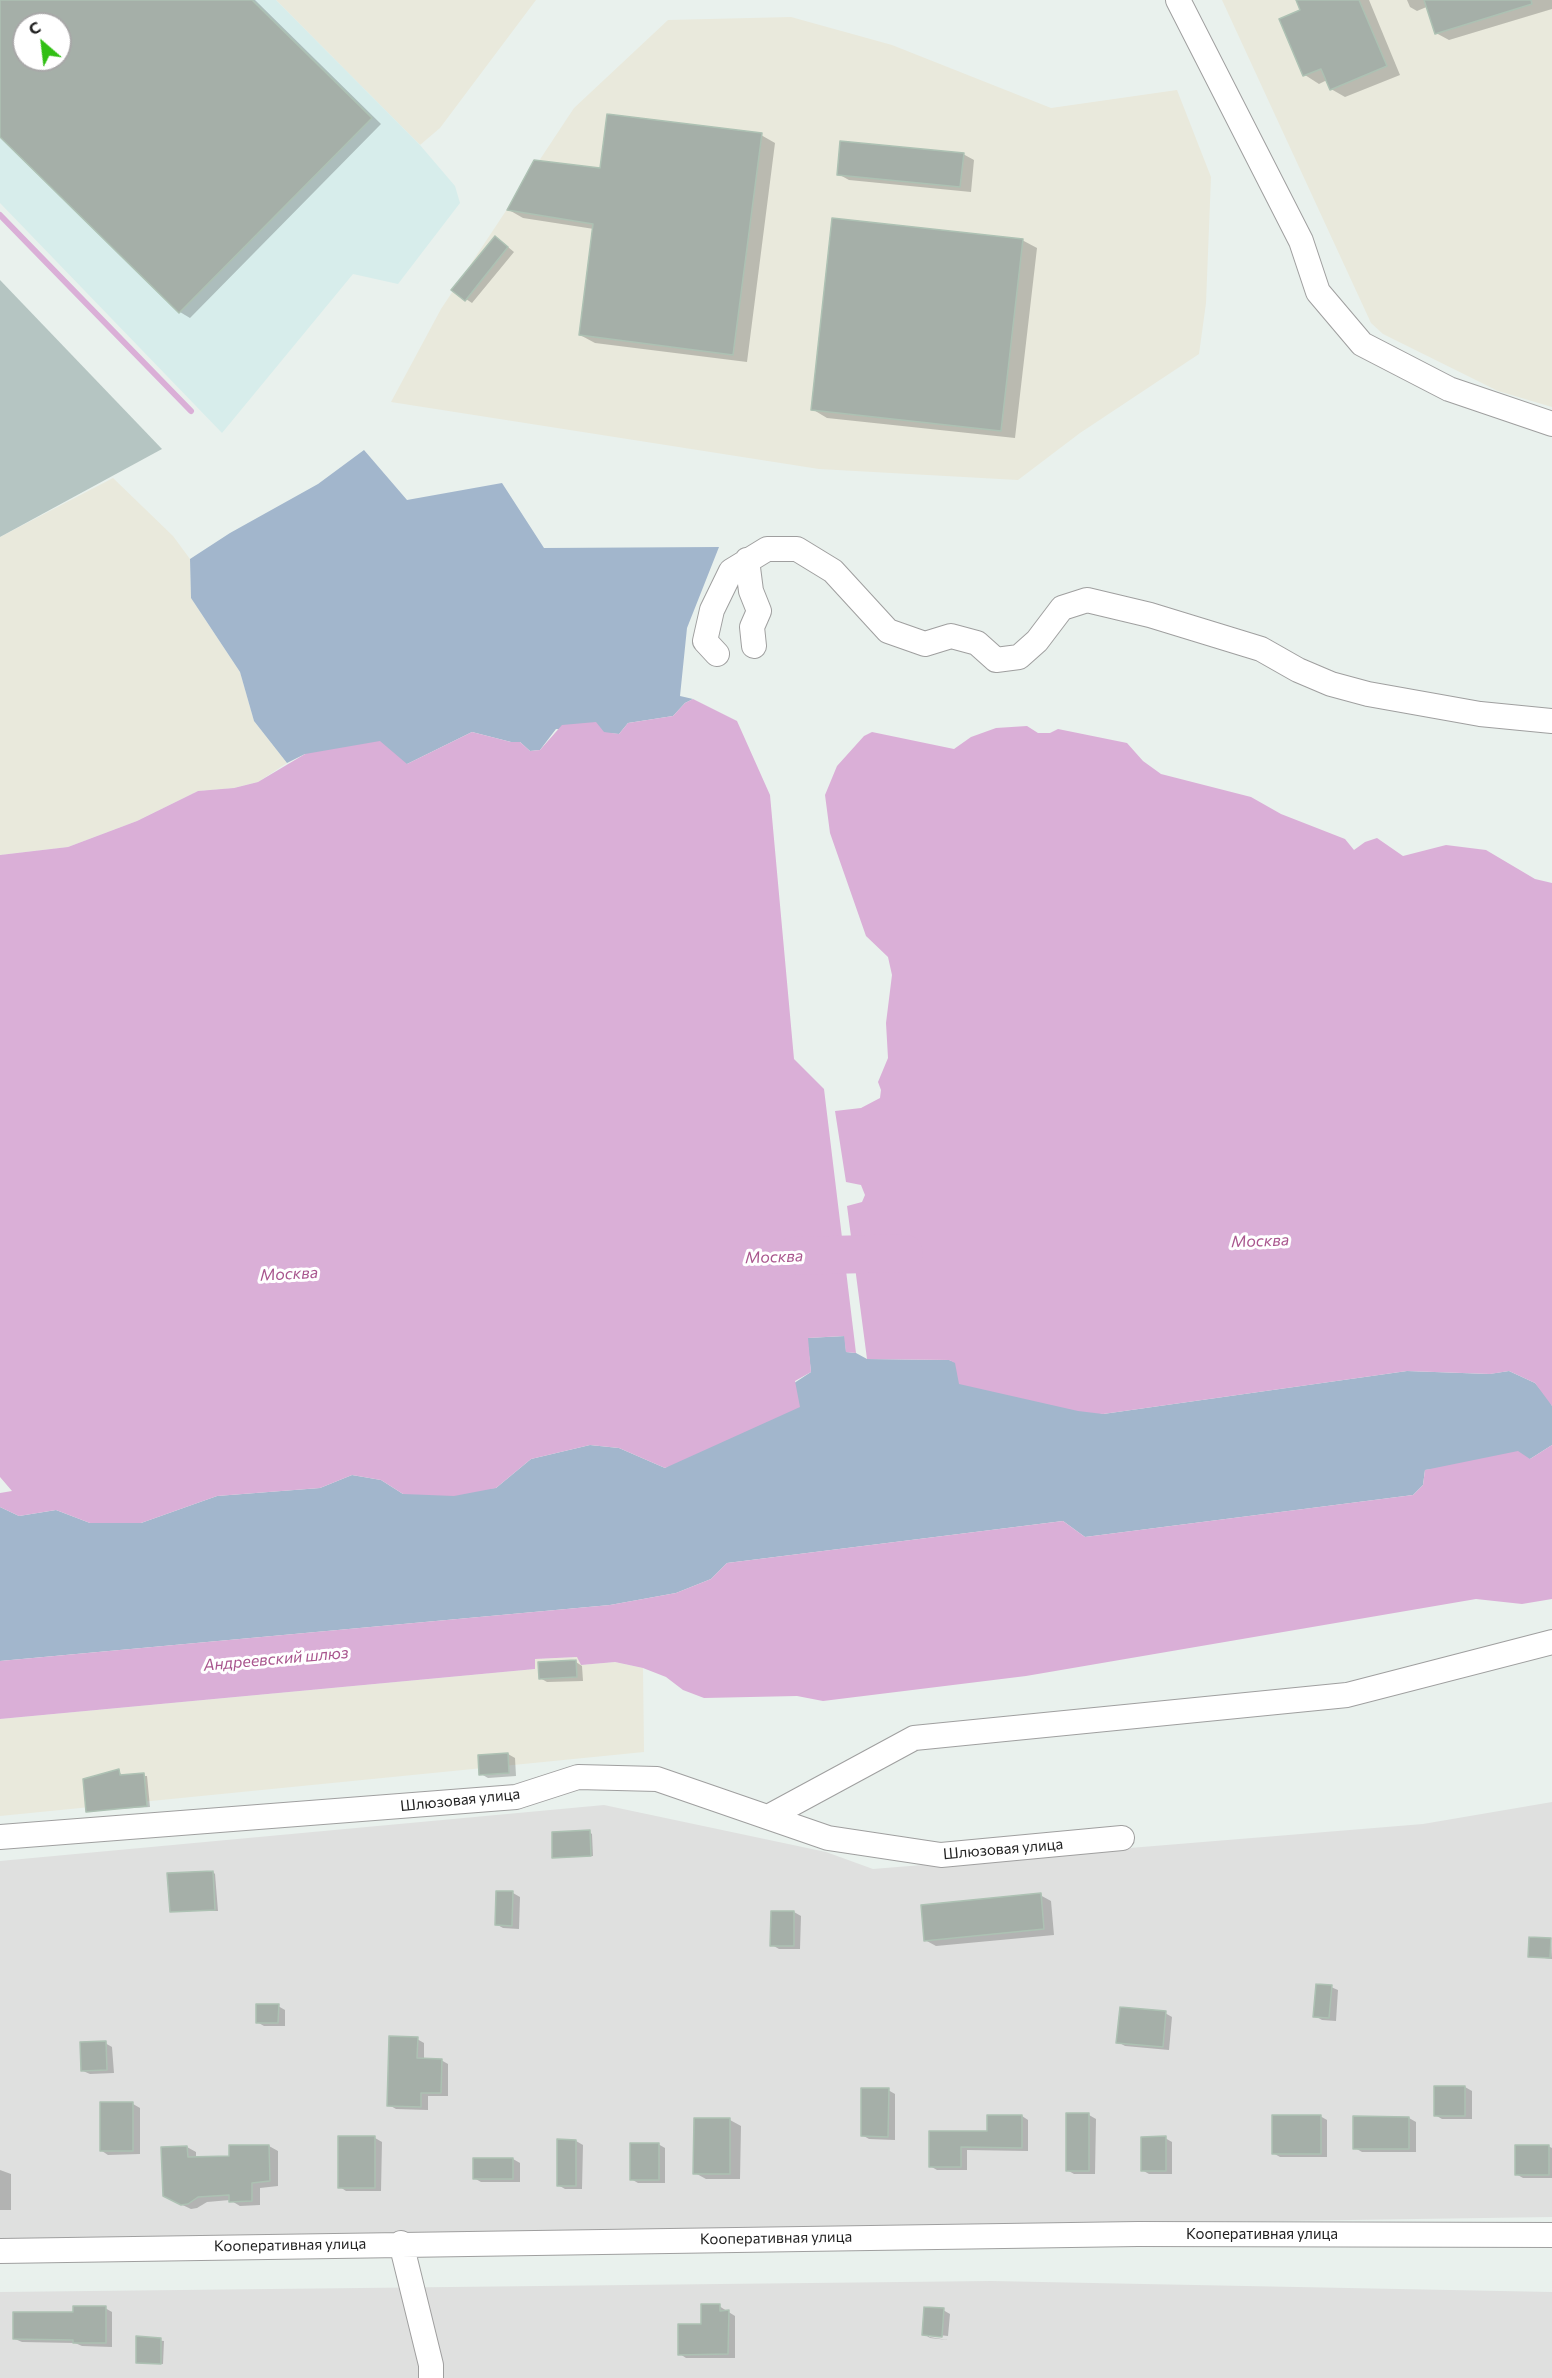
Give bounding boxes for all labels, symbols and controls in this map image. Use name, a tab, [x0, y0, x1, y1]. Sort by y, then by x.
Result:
north arrow	[12, 12, 72, 72]
text: С	[25, 16, 44, 38]
water label: Москва	[1231, 1230, 1289, 1252]
water label: Москва	[745, 1246, 803, 1268]
water label: Москва	[259, 1263, 319, 1285]
water label: Андреевский шлюз	[203, 1643, 349, 1675]
street label: Шлюзовая улица	[399, 1785, 521, 1815]
street label: Шлюзовая улица	[942, 1835, 1064, 1863]
street label: Кооперативная улица	[1186, 2225, 1338, 2243]
street label: Кооперативная улица	[700, 2228, 852, 2248]
street label: Кооперативная улица	[214, 2235, 366, 2255]

